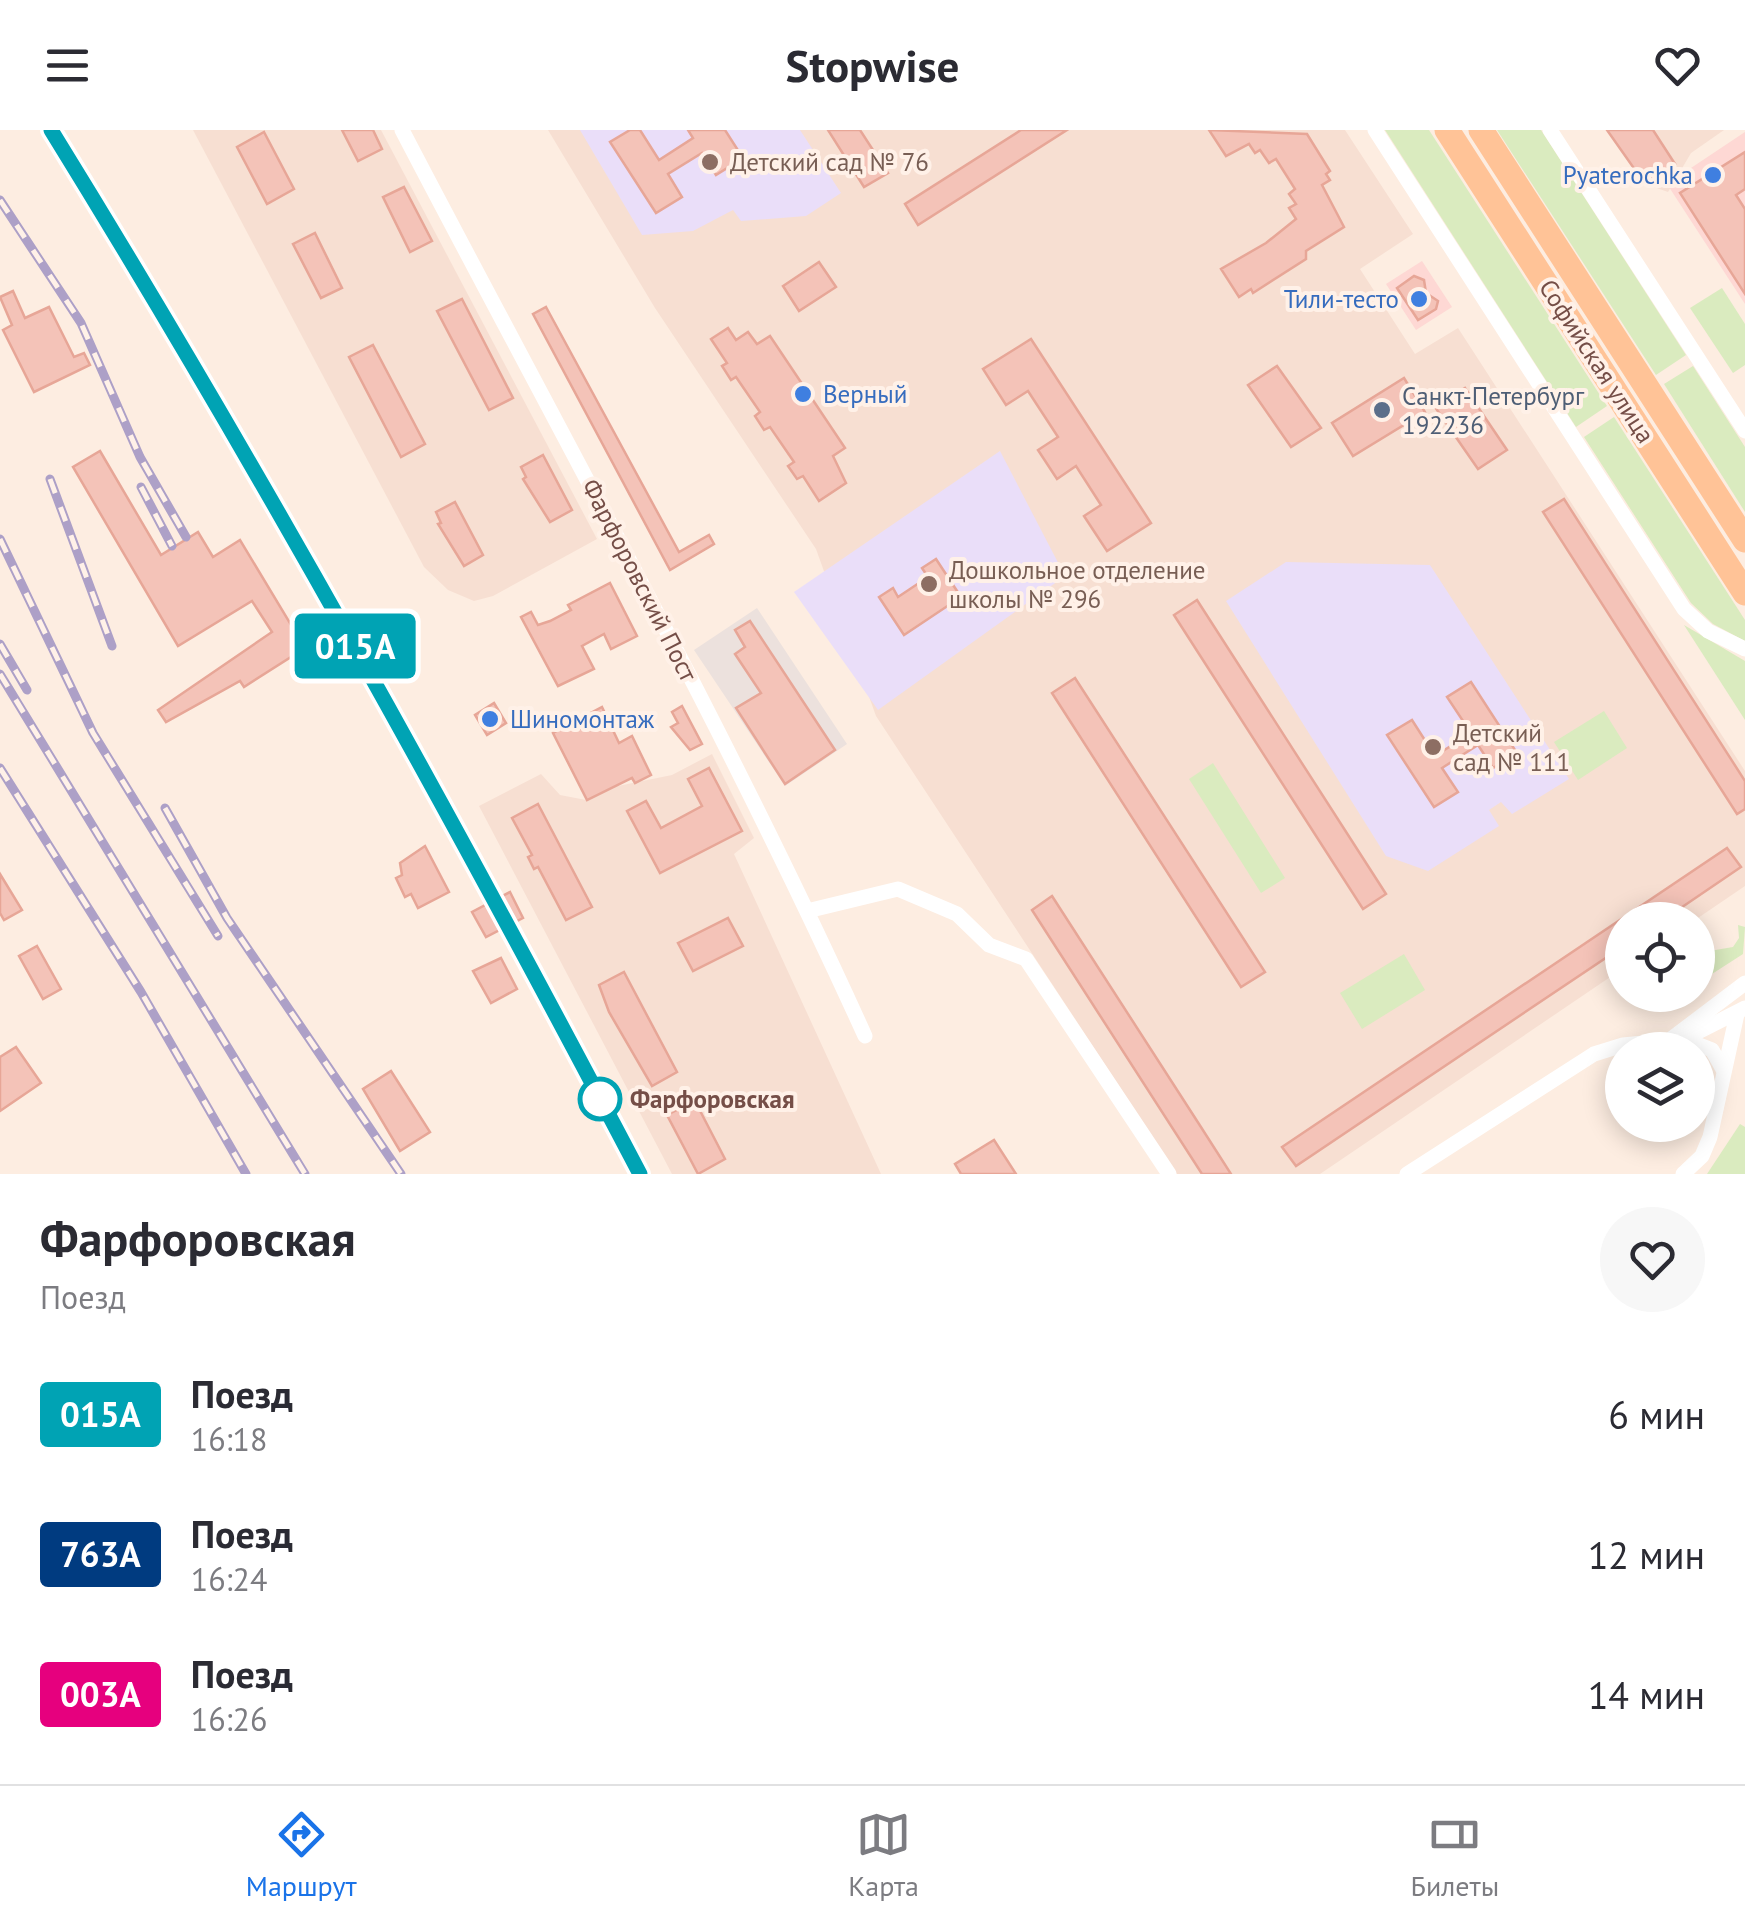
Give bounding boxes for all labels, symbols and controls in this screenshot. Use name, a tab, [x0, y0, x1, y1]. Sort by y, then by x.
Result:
text: Stopwise	[786, 36, 959, 94]
icon: menu	[40, 38, 95, 93]
icon: heart	[1650, 38, 1705, 93]
place label: Детский сад № 76	[730, 146, 929, 178]
marker: Детский сад № 76	[699, 151, 721, 173]
place label: Pyaterochka	[1563, 159, 1693, 191]
marker: Pyaterochka	[1702, 164, 1724, 186]
street label: Софийская улица	[1532, 273, 1662, 449]
place label: Тили-тесто	[1284, 283, 1399, 315]
marker: Тили-тесто	[1408, 288, 1430, 310]
place label: Верный	[823, 378, 907, 410]
place label: Санкт-Петербург 192236	[1402, 380, 1585, 441]
marker: Верный	[792, 383, 814, 405]
marker: Санкт-Петербург 192236	[1371, 399, 1393, 421]
street label: Фарфоровский Пост	[575, 473, 705, 687]
place label: Дошкольное отделение школы № 296	[949, 554, 1206, 615]
marker: Дошкольное отделение школы № 296	[918, 573, 940, 595]
line badge: 015А	[285, 614, 425, 678]
text: 015А	[315, 623, 395, 669]
place label: Шиномонтаж	[510, 703, 655, 735]
marker: Шиномонтаж	[479, 708, 501, 730]
place label: Детский сад № 111	[1453, 717, 1570, 778]
marker: Детский сад № 111	[1422, 736, 1444, 758]
map controls	[1605, 902, 1715, 1142]
button: locate	[1605, 902, 1715, 1012]
button: layers	[1605, 1032, 1715, 1142]
marker: Фарфоровская	[579, 1078, 621, 1120]
place label: Фарфоровская	[630, 1083, 794, 1115]
text: Фарфоровская	[40, 1207, 356, 1269]
button: heart	[1600, 1207, 1705, 1312]
text: Поезд	[40, 1276, 126, 1318]
text: Поезд	[191, 1369, 293, 1418]
text: 6 мин	[1608, 1390, 1705, 1439]
text: 015А	[60, 1391, 141, 1437]
text: 16:18	[191, 1418, 268, 1460]
text: Поезд	[191, 1509, 293, 1558]
text: 12 мин	[1588, 1530, 1705, 1579]
text: 763А	[60, 1531, 141, 1577]
text: 16:24	[191, 1558, 268, 1600]
text: Поезд	[191, 1649, 293, 1698]
text: 14 мин	[1588, 1670, 1705, 1719]
text: 003А	[60, 1671, 141, 1717]
text: 16:26	[191, 1698, 268, 1740]
tab: Маршрут	[246, 1807, 357, 1904]
tab: Карта	[848, 1807, 919, 1904]
tab: Билеты	[1411, 1807, 1499, 1904]

